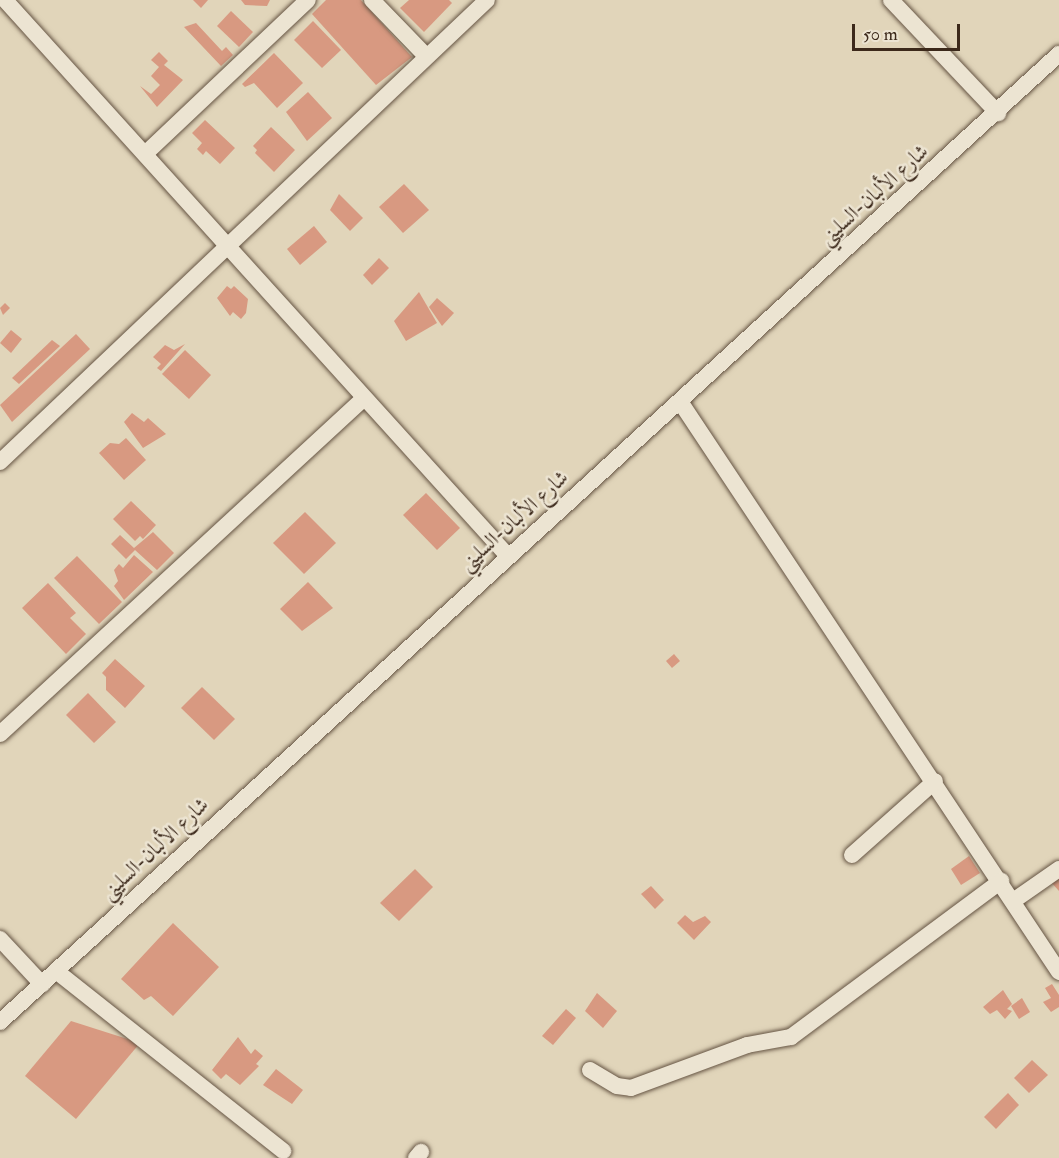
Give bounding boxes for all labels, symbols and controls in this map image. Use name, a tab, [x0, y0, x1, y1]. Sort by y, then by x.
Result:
scale bar	[855, 12, 963, 50]
text: 50 m	[863, 23, 898, 46]
street label: شارع الألبان-السليني	[814, 139, 934, 251]
street label: شارع الألبان-السليني	[454, 465, 574, 577]
street label: شارع الألبان-السليني	[96, 793, 214, 905]

